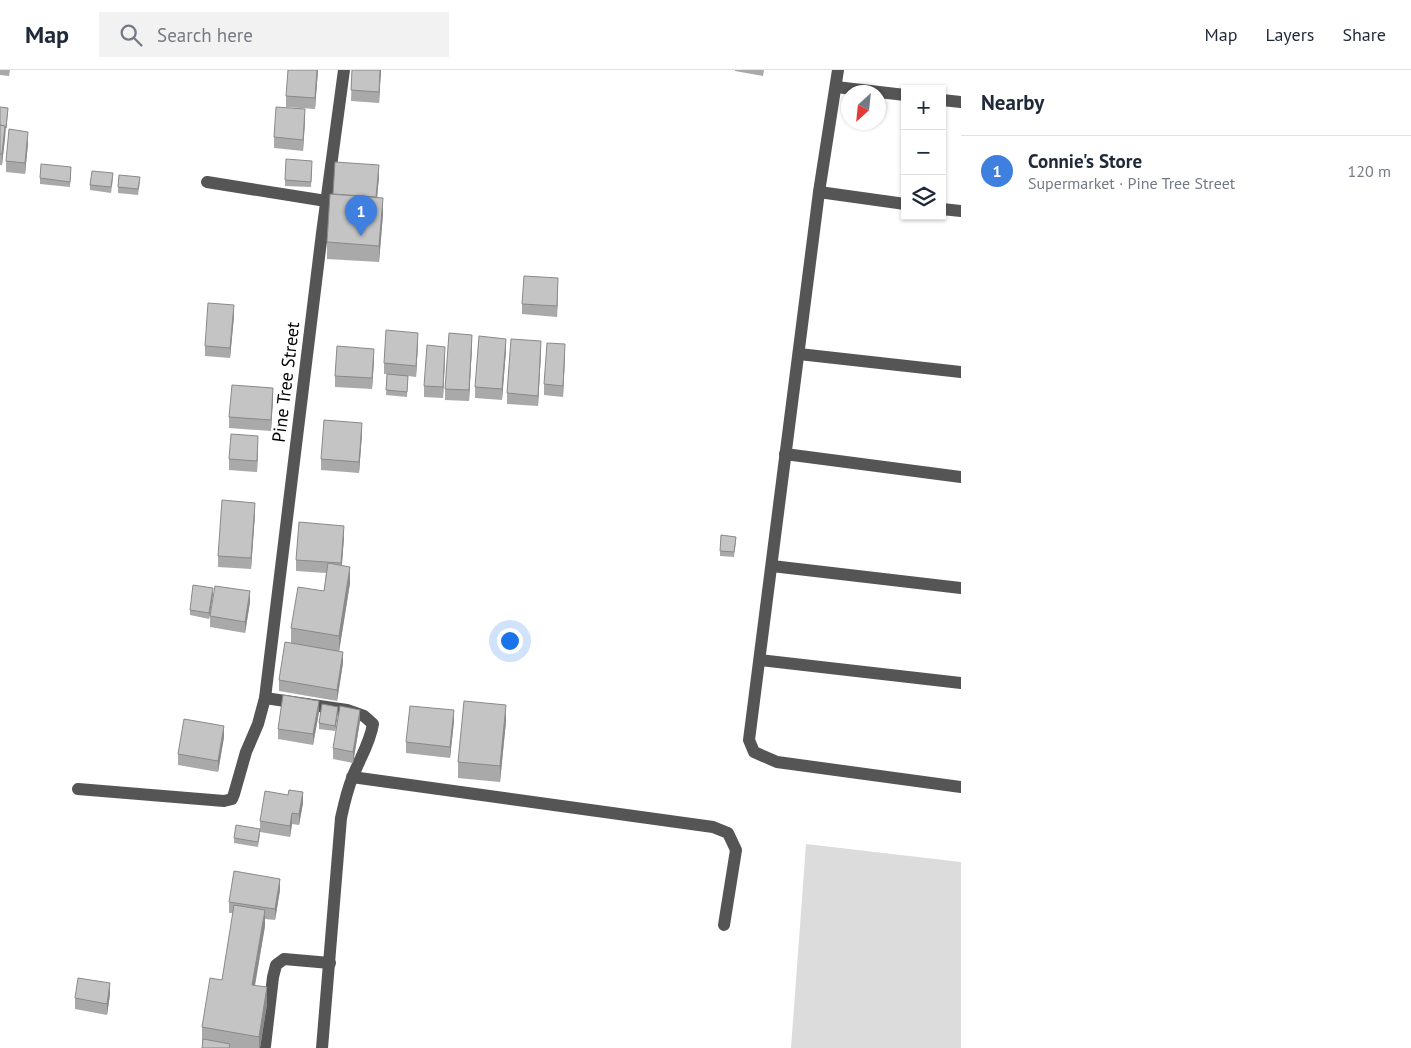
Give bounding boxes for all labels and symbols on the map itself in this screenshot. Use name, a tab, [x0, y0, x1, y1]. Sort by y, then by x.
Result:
north arrow	[841, 85, 886, 130]
pin: 1	[345, 195, 377, 236]
street label: Pine Tree Street	[267, 320, 304, 443]
your location	[497, 628, 523, 654]

